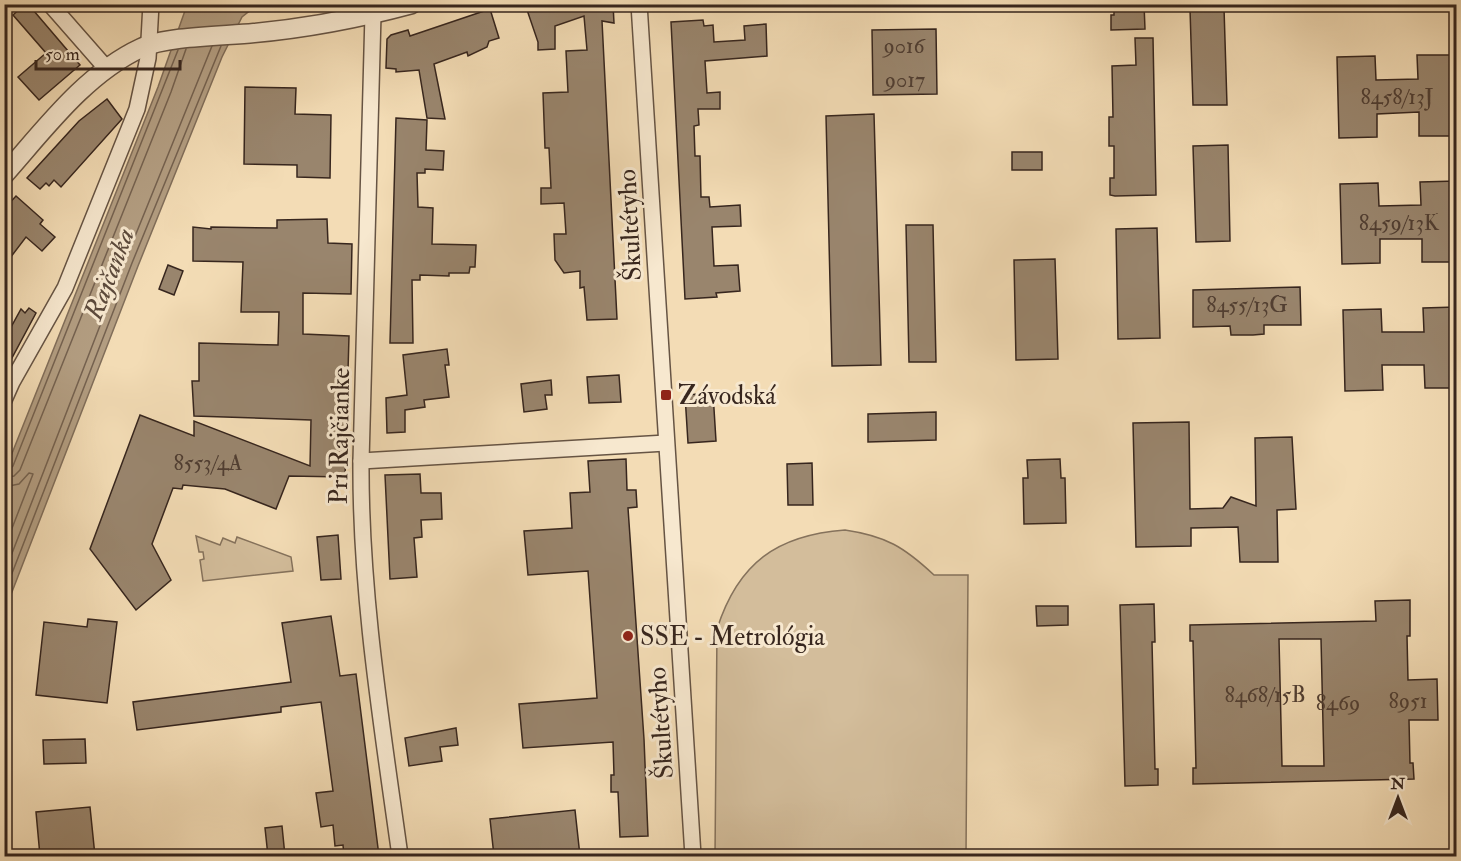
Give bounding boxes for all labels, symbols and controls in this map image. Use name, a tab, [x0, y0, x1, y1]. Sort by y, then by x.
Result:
house number: 9016	[881, 32, 927, 60]
scale bar	[36, 33, 180, 71]
text: 50 m	[45, 43, 80, 66]
house number: 9017	[883, 66, 925, 94]
house number: 8458/13J	[1360, 83, 1434, 111]
street label: Škultétyho	[609, 168, 649, 282]
house number: 8459/13K	[1359, 209, 1440, 237]
water label: Rajčanka	[77, 224, 142, 326]
house number: 8455/13G	[1206, 291, 1288, 319]
street label: Pri Rajčianke	[323, 367, 357, 505]
place label: Závodská	[678, 380, 776, 412]
marker: Závodská	[659, 388, 673, 402]
house number: 8553/4A	[173, 449, 243, 477]
place label: SSE - Metrológia	[640, 621, 825, 653]
marker: SSE - Metrológia	[621, 629, 635, 643]
street label: Škultétyho	[639, 666, 681, 780]
house number: 8468/15B	[1224, 681, 1306, 709]
house number: 8951	[1388, 687, 1428, 715]
house number: 8469	[1316, 689, 1360, 717]
north arrow	[1368, 768, 1428, 828]
text: N	[1390, 774, 1406, 794]

